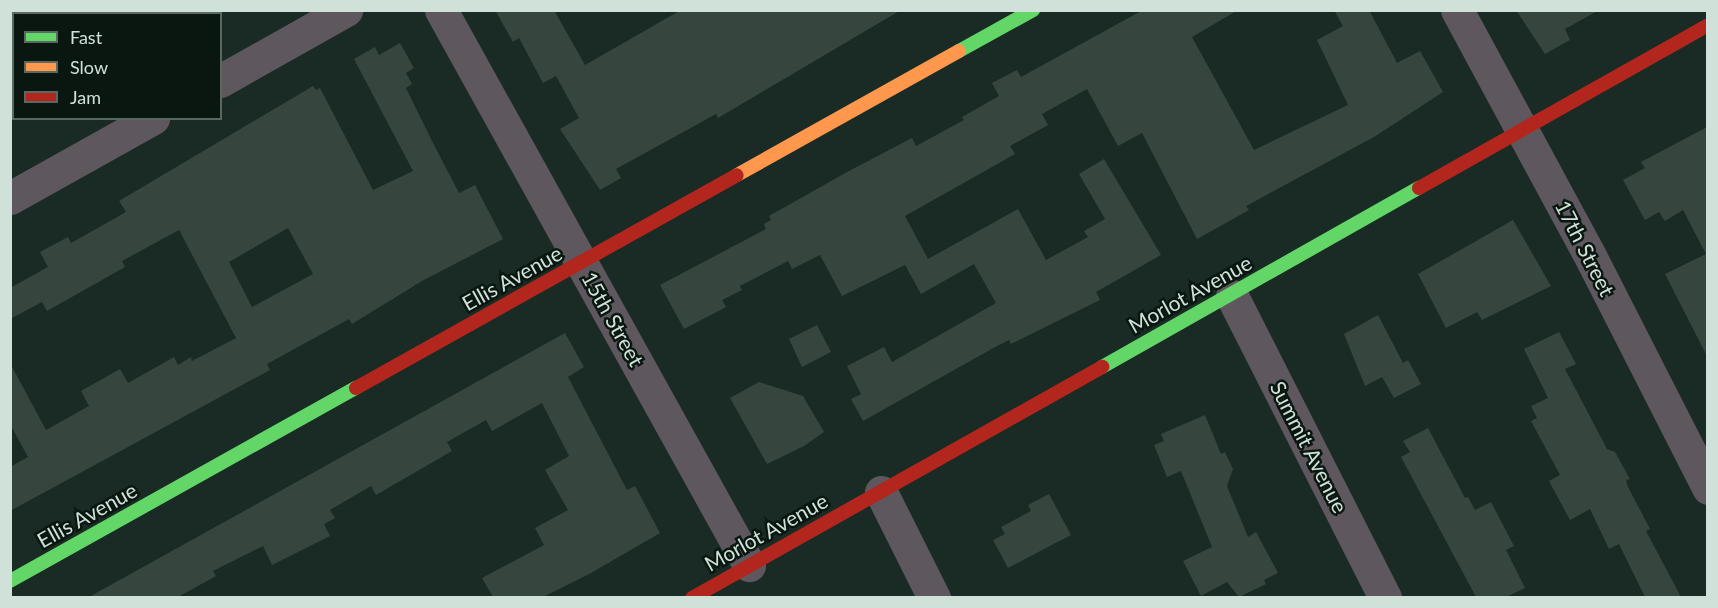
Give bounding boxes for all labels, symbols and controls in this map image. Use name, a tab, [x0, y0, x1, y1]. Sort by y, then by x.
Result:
legend	[12, 12, 222, 120]
text: Fast	[70, 26, 102, 48]
text: Slow	[70, 56, 108, 78]
text: Jam	[70, 86, 101, 108]
street label: 17th Street	[1550, 196, 1620, 300]
street label: Ellis Avenue	[457, 240, 567, 316]
street label: Morlot Avenue	[1124, 250, 1256, 338]
street label: 15th Street	[577, 267, 649, 371]
street label: Summit Avenue	[1265, 377, 1353, 517]
street label: Ellis Avenue	[32, 477, 142, 553]
street label: Morlot Avenue	[700, 488, 832, 576]

